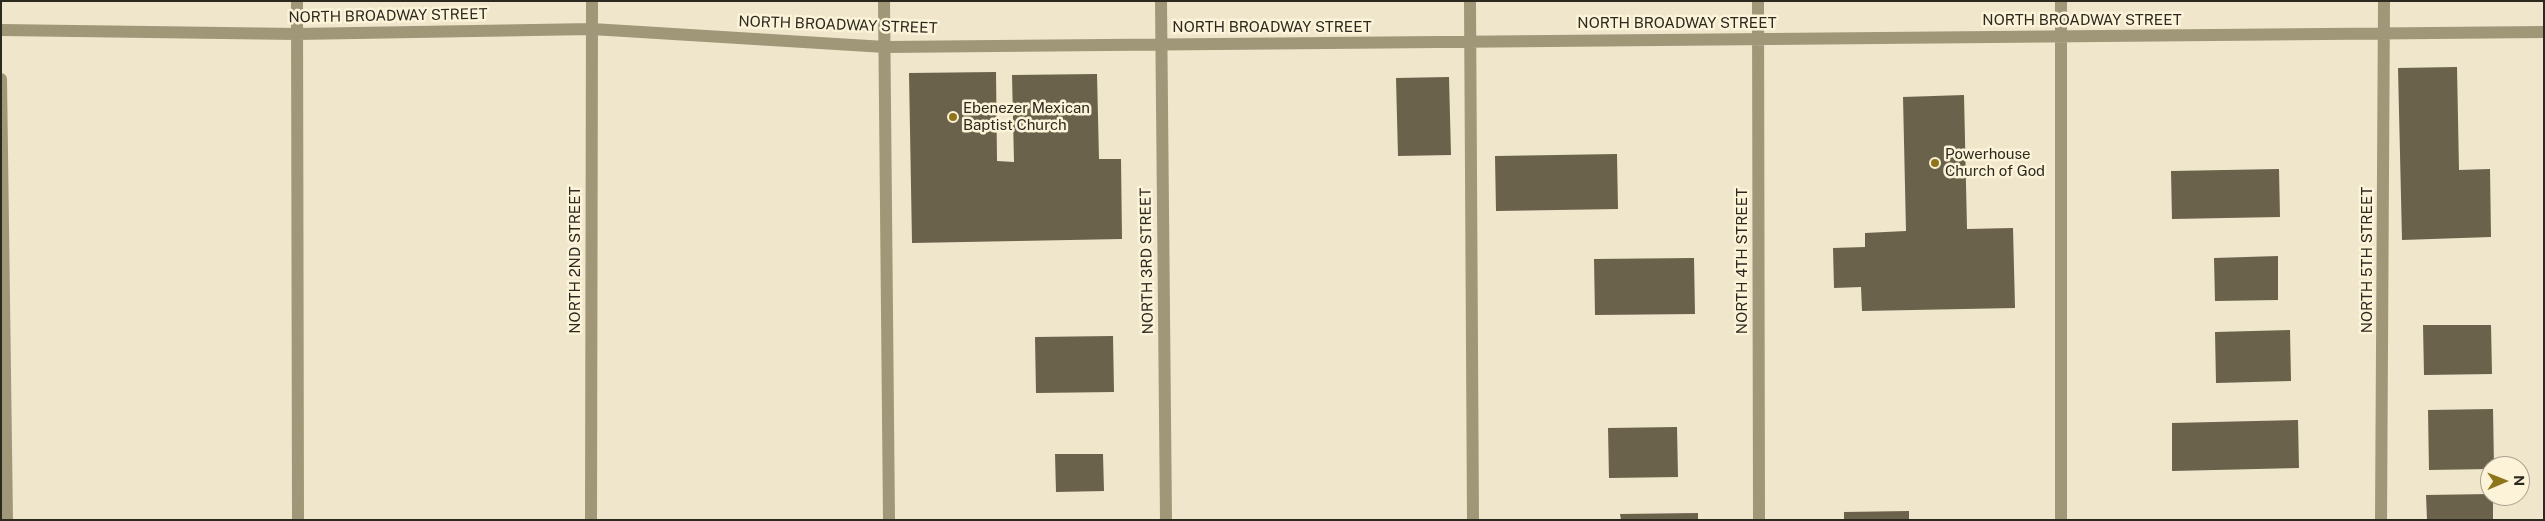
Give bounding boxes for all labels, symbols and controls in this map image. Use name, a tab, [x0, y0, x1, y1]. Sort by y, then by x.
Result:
street label: NORTH BROADWAY STREET	[288, 5, 488, 27]
street label: NORTH BROADWAY STREET	[1982, 11, 2182, 29]
street label: NORTH BROADWAY STREET	[738, 13, 938, 37]
street label: NORTH BROADWAY STREET	[1577, 14, 1777, 32]
street label: NORTH BROADWAY STREET	[1172, 18, 1372, 36]
place label: Ebenezer Mexican Baptist Church	[963, 99, 1090, 134]
marker: Ebenezer Mexican Baptist Church	[947, 111, 959, 123]
place label: Powerhouse Church of God	[1945, 145, 2045, 180]
marker: Powerhouse Church of God	[1929, 157, 1941, 169]
street label: NORTH 2ND STREET	[566, 186, 584, 334]
street label: NORTH 3RD STREET	[1137, 187, 1157, 335]
street label: NORTH 5TH STREET	[2358, 187, 2376, 333]
street label: NORTH 4TH STREET	[1733, 188, 1751, 334]
north arrow	[2480, 456, 2530, 506]
text: N	[2511, 475, 2527, 486]

